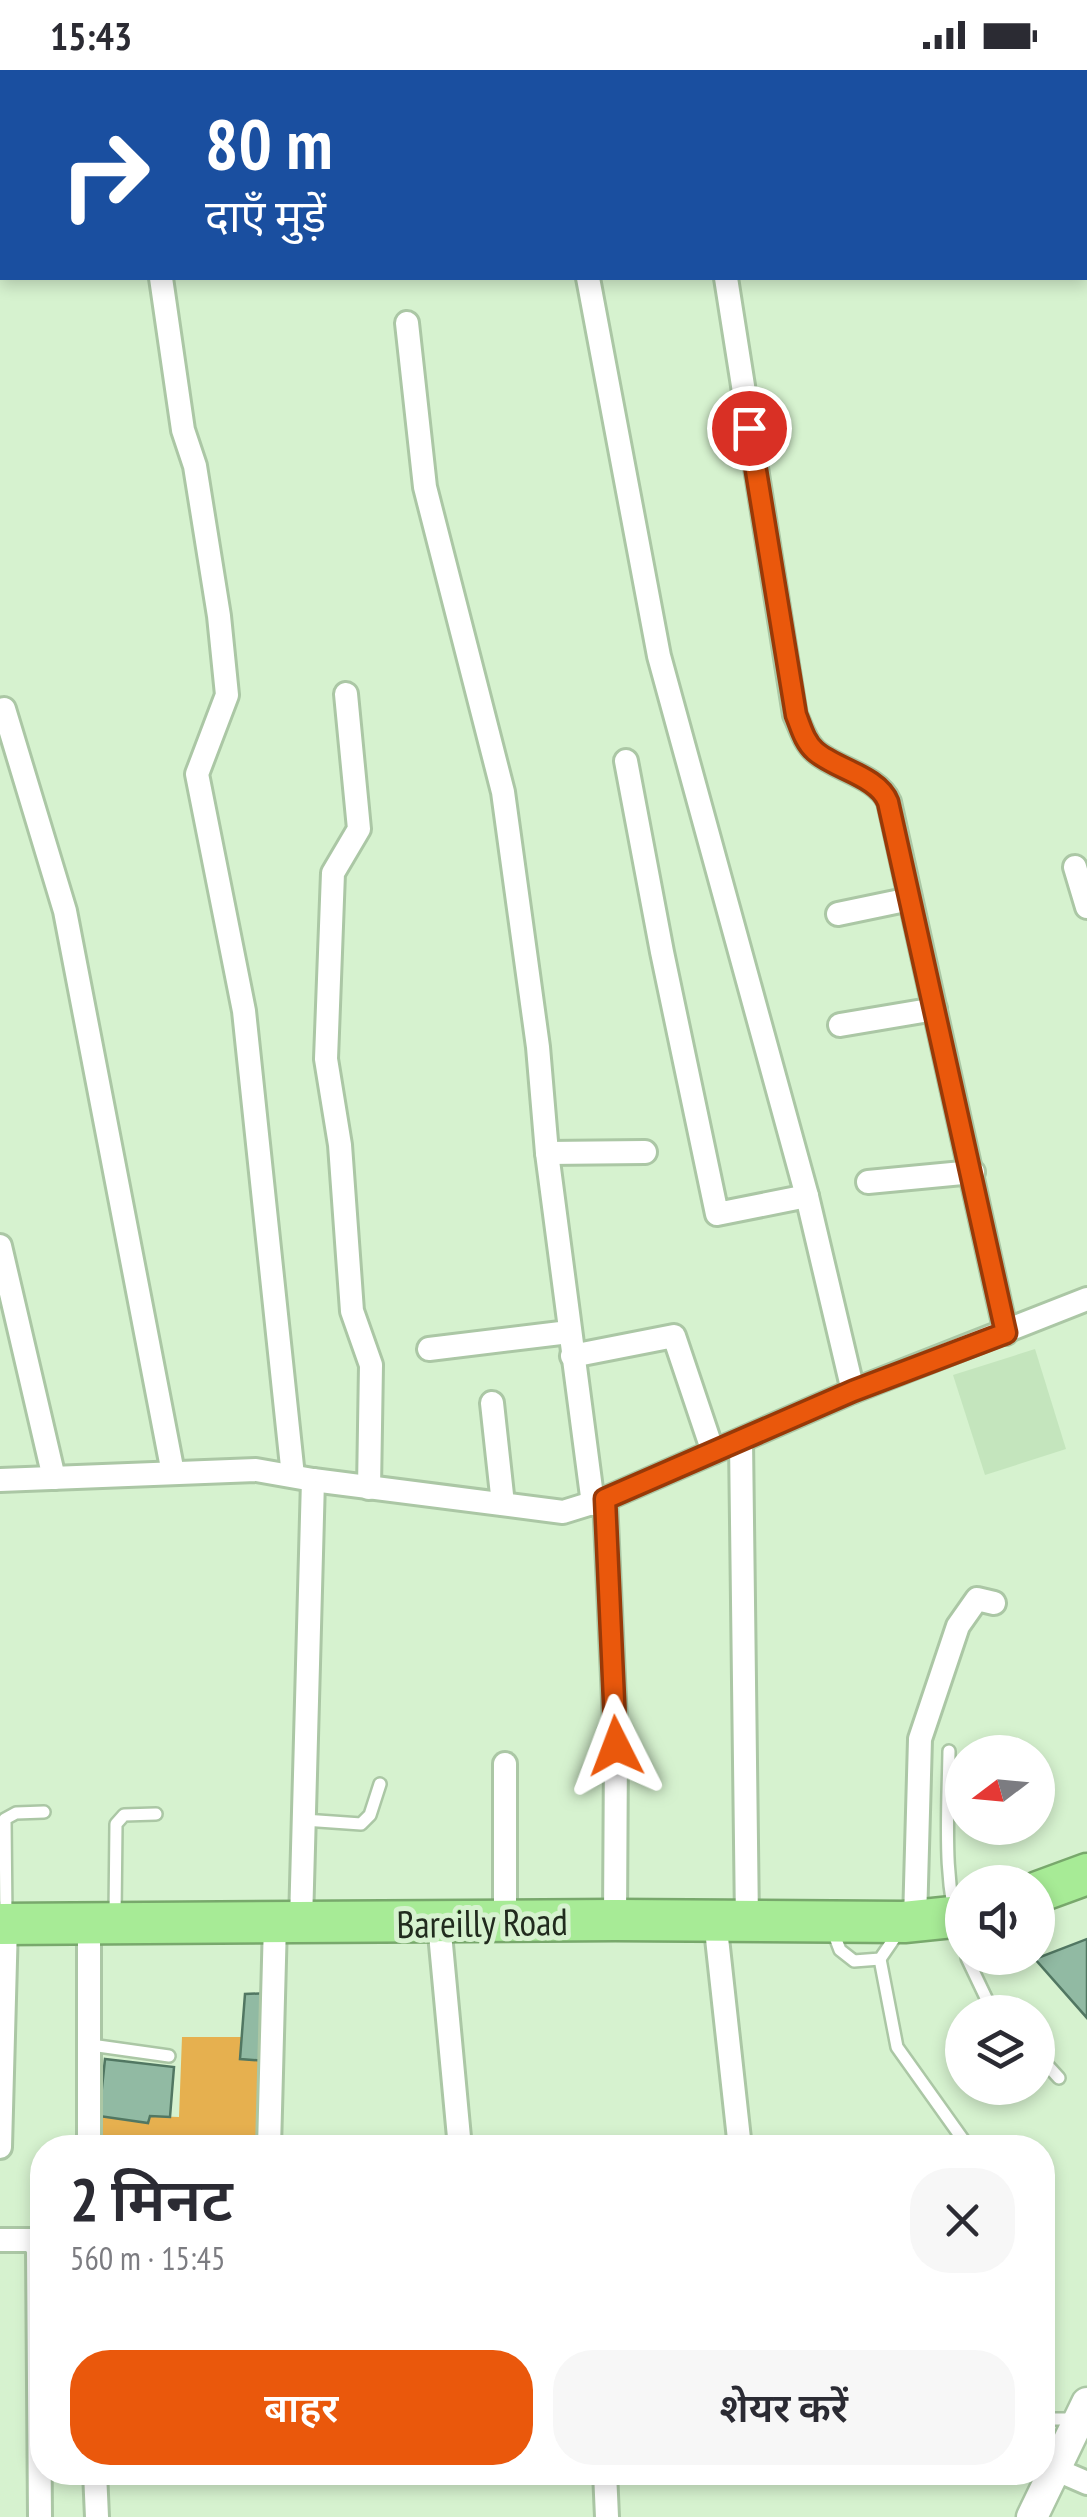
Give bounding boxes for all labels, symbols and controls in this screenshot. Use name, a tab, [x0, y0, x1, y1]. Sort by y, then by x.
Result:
text: 15:43	[50, 11, 132, 60]
text: 80 m	[205, 98, 333, 188]
icon: right	[40, 110, 170, 240]
text: दाएँ मुड़ें	[205, 186, 326, 244]
pin	[707, 386, 792, 471]
icon: arrive	[722, 401, 777, 456]
position arrow	[564, 1694, 668, 1798]
north arrow	[945, 1735, 1055, 1845]
map controls	[945, 1735, 1055, 2105]
button: sound	[945, 1865, 1055, 1975]
street label: Bareilly Road	[396, 1896, 568, 1948]
button: layers	[945, 1995, 1055, 2105]
text: 2 मिनट	[70, 2160, 233, 2238]
button: close	[910, 2168, 1015, 2273]
text: 560 m · 15:45	[70, 2237, 225, 2279]
button: बाहर	[70, 2350, 533, 2465]
button: शेयर करें	[553, 2350, 1015, 2465]

